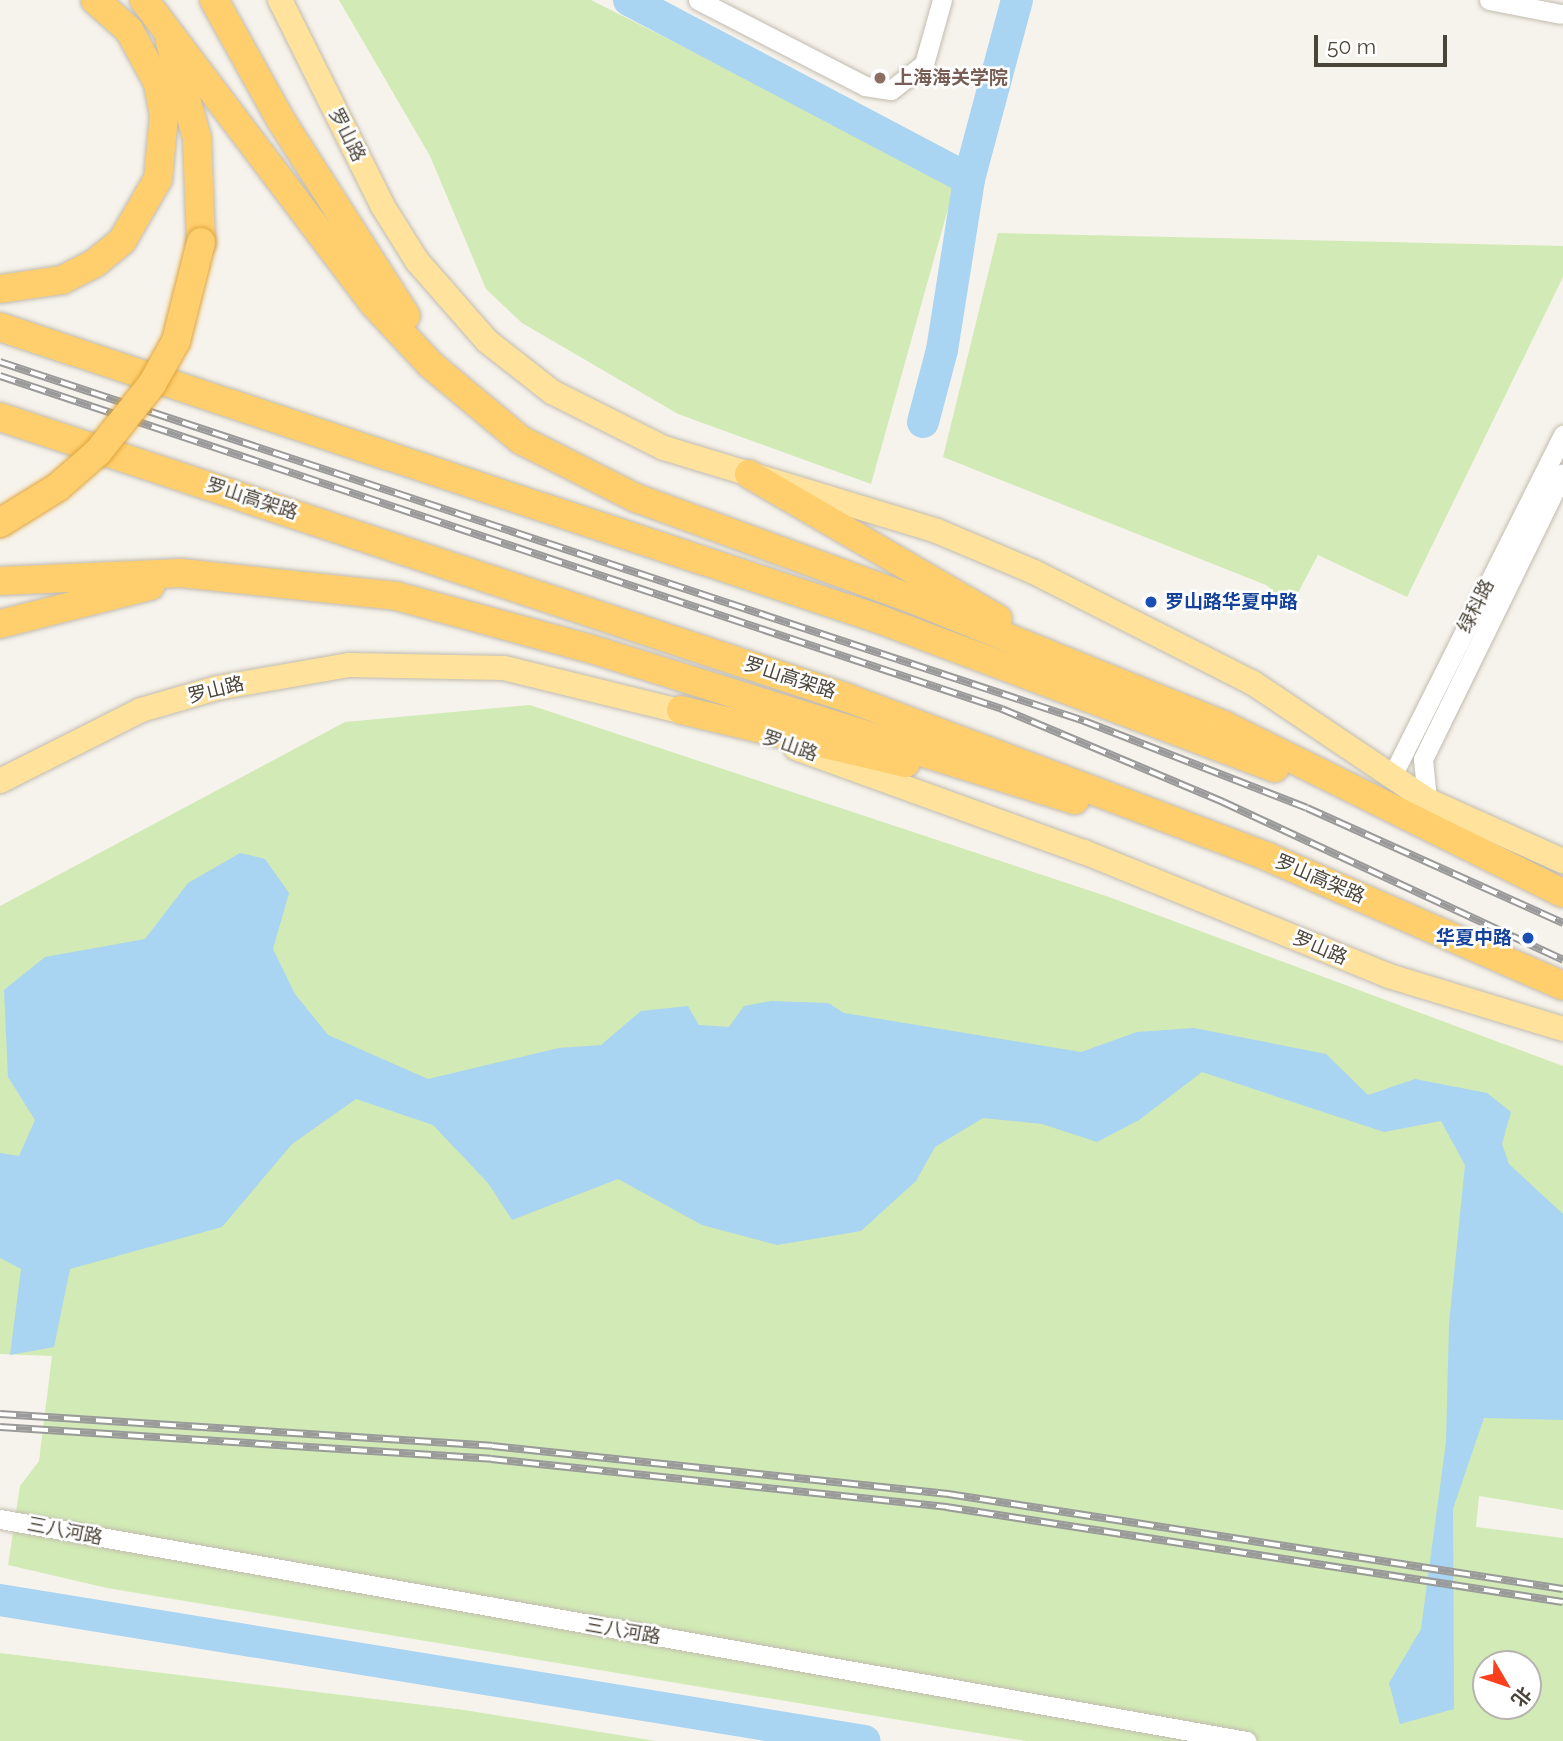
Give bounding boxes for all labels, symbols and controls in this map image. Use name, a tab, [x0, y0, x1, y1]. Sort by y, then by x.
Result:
scale bar	[1318, 21, 1451, 65]
text: 50 m	[1327, 34, 1376, 59]
place label: 上海海关学院	[894, 67, 1008, 89]
marker: 上海海关学院	[872, 70, 888, 86]
street label: 罗山路	[324, 104, 370, 166]
street label: 罗山高架路	[203, 473, 301, 525]
street label: 绿科路	[1453, 575, 1499, 637]
place label: 罗山路华夏中路	[1165, 591, 1298, 613]
marker: 罗山路华夏中路	[1143, 594, 1159, 610]
street label: 罗山高架路	[741, 652, 839, 704]
street label: 罗山路	[186, 672, 246, 708]
street label: 罗山路	[759, 726, 821, 766]
street label: 罗山高架路	[1272, 850, 1368, 908]
street label: 罗山路	[1289, 926, 1351, 970]
place label: 华夏中路	[1436, 927, 1512, 949]
marker: 华夏中路	[1518, 928, 1538, 948]
street label: 三八河路	[26, 1513, 104, 1549]
street label: 三八河路	[584, 1613, 662, 1649]
north arrow	[1472, 1650, 1542, 1720]
text: 北	[1507, 1683, 1536, 1711]

